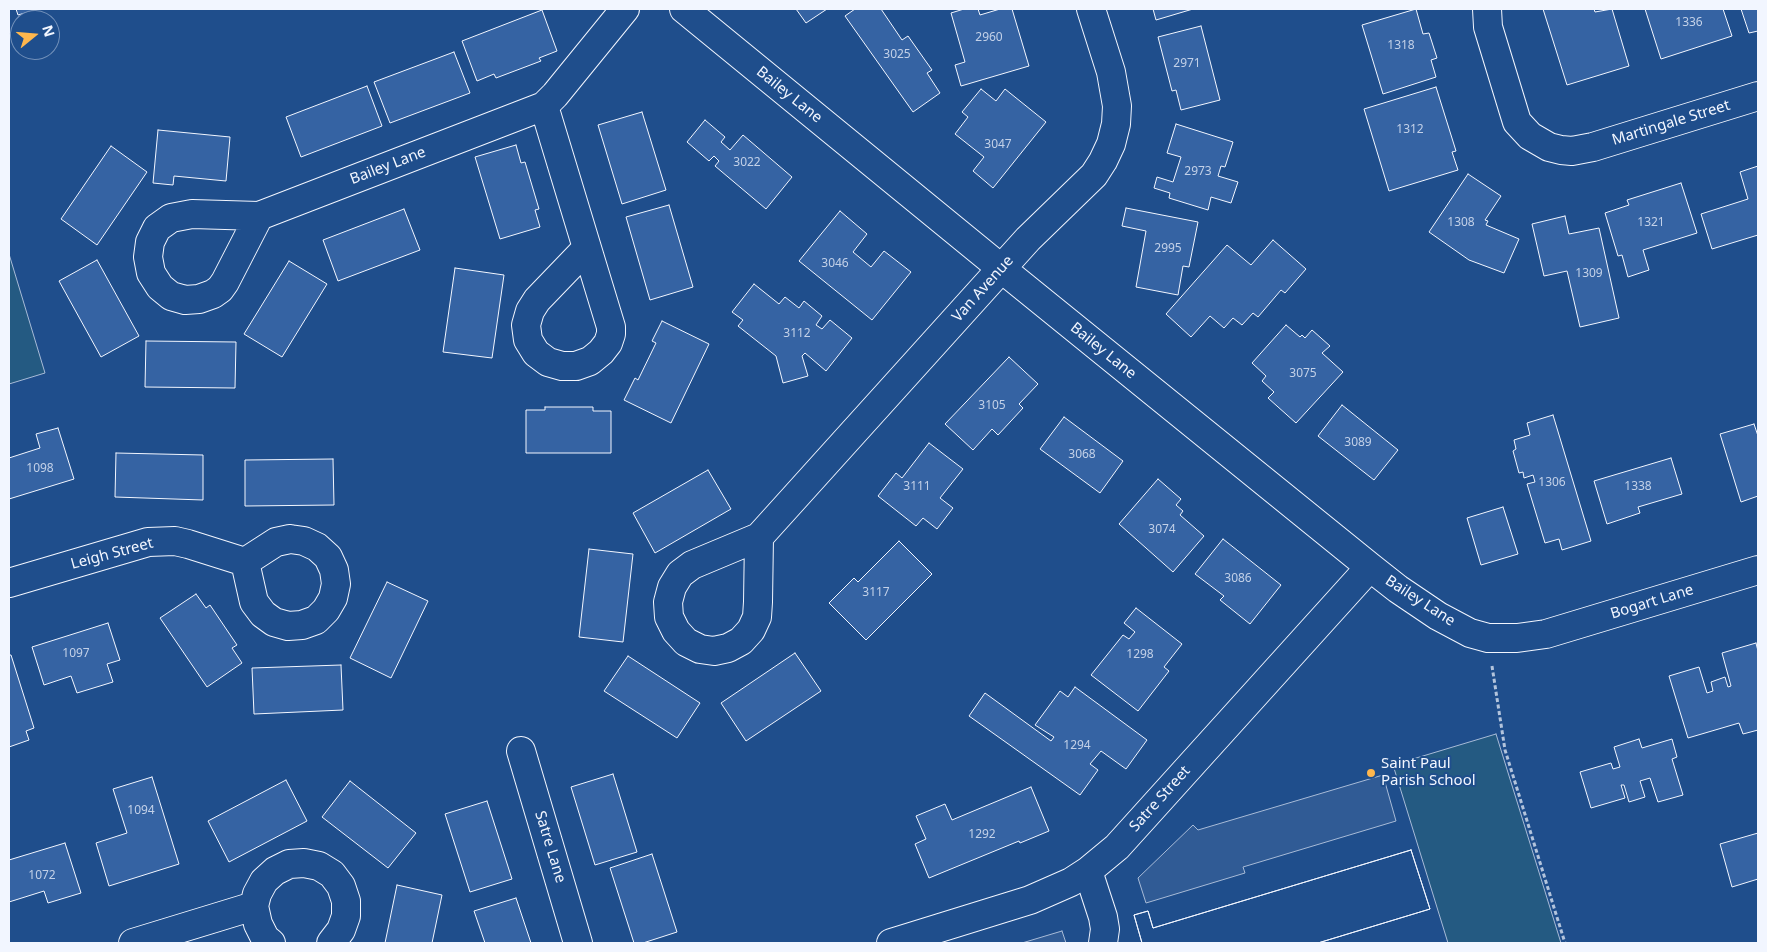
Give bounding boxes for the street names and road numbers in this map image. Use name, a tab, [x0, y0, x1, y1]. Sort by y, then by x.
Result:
street label: Bailey Lane	[752, 63, 826, 127]
street label: Martingale Street	[1610, 96, 1732, 150]
street label: Bailey Lane	[348, 143, 428, 189]
street label: Van Avenue	[949, 252, 1017, 326]
street label: Bailey Lane	[1066, 319, 1140, 383]
street label: Leigh Street	[69, 534, 155, 574]
street label: Bailey Lane	[1382, 572, 1458, 630]
street label: Bogart Lane	[1608, 581, 1696, 623]
street label: Satre Street	[1126, 762, 1194, 836]
street label: Satre Lane	[531, 809, 569, 885]

